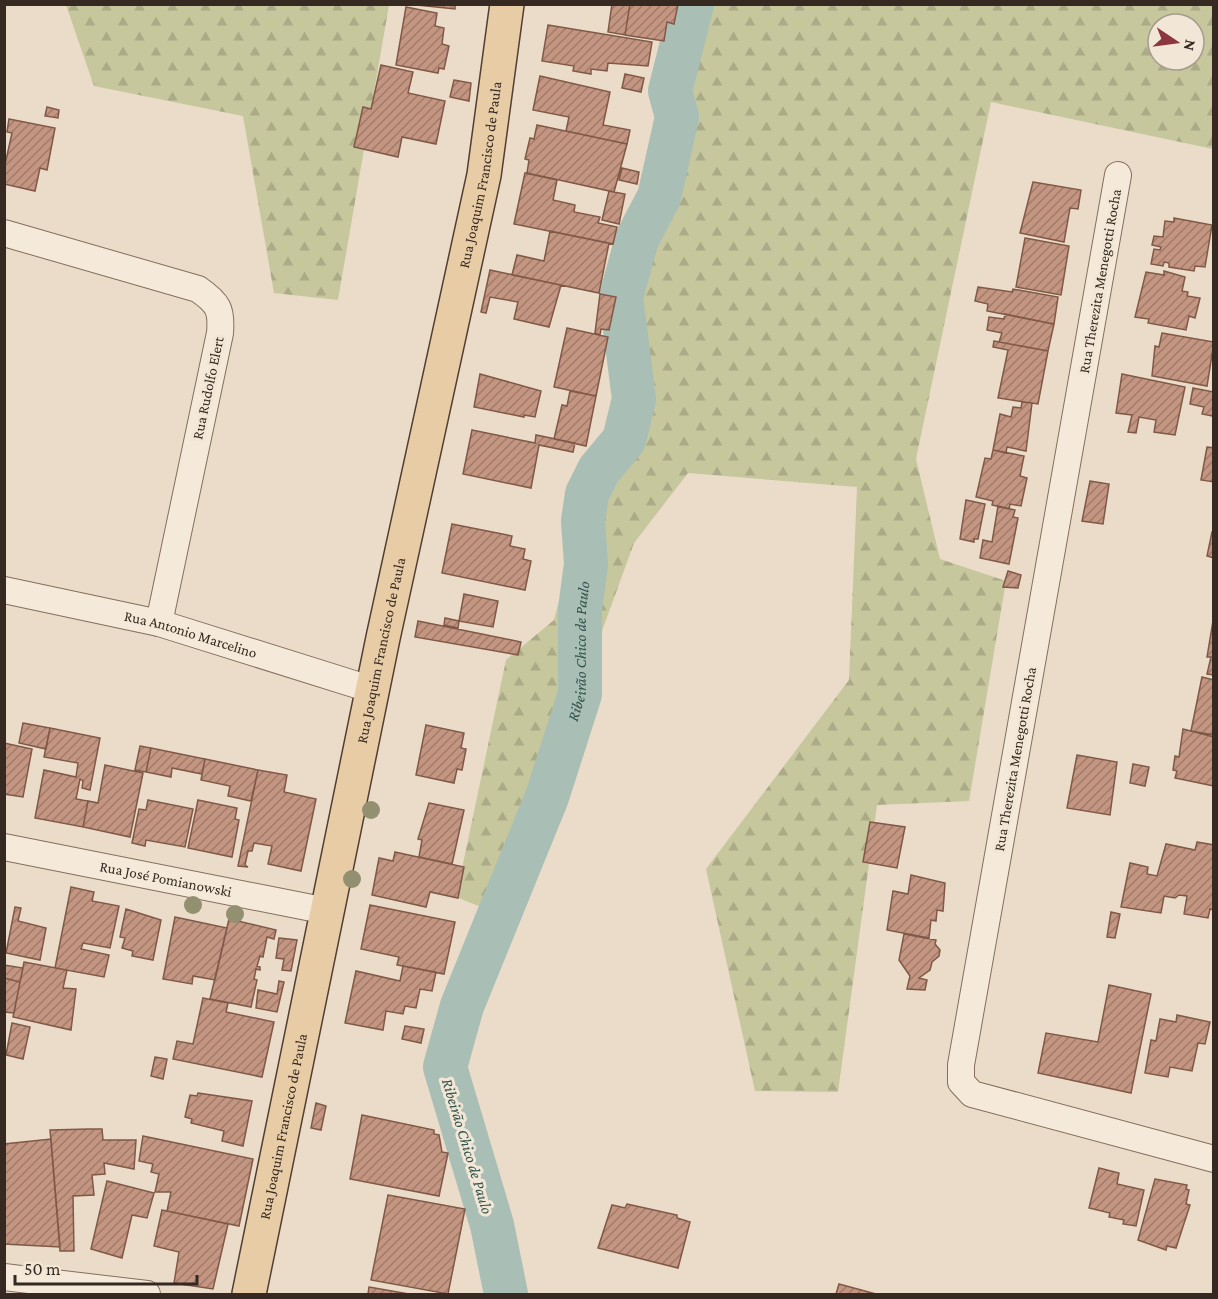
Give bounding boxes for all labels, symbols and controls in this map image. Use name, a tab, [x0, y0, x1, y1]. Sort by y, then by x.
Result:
north arrow	[1146, 12, 1206, 72]
text: N	[1181, 38, 1200, 53]
street label: Rua Joaquim Francisco de Paula	[456, 80, 505, 270]
street label: Rua Therezita Menegotti Rocha	[1076, 188, 1125, 375]
street label: Rua Rudolfo Elert	[189, 334, 227, 441]
street label: Rua Joaquim Francisco de Paula	[354, 556, 408, 745]
water label: Ribeirão Chico de Paulo	[564, 580, 593, 723]
street label: Rua Antonio Marcelino	[123, 608, 259, 661]
street label: Rua Therezita Menegotti Rocha	[991, 666, 1040, 853]
street label: Rua José Pomianowski	[98, 858, 233, 900]
street label: Rua Joaquim Francisco de Paula	[256, 1032, 310, 1221]
water label: Ribeirão Chico de Paulo	[439, 1076, 496, 1216]
scale bar	[15, 1248, 196, 1286]
text: 50 m	[24, 1259, 61, 1279]

